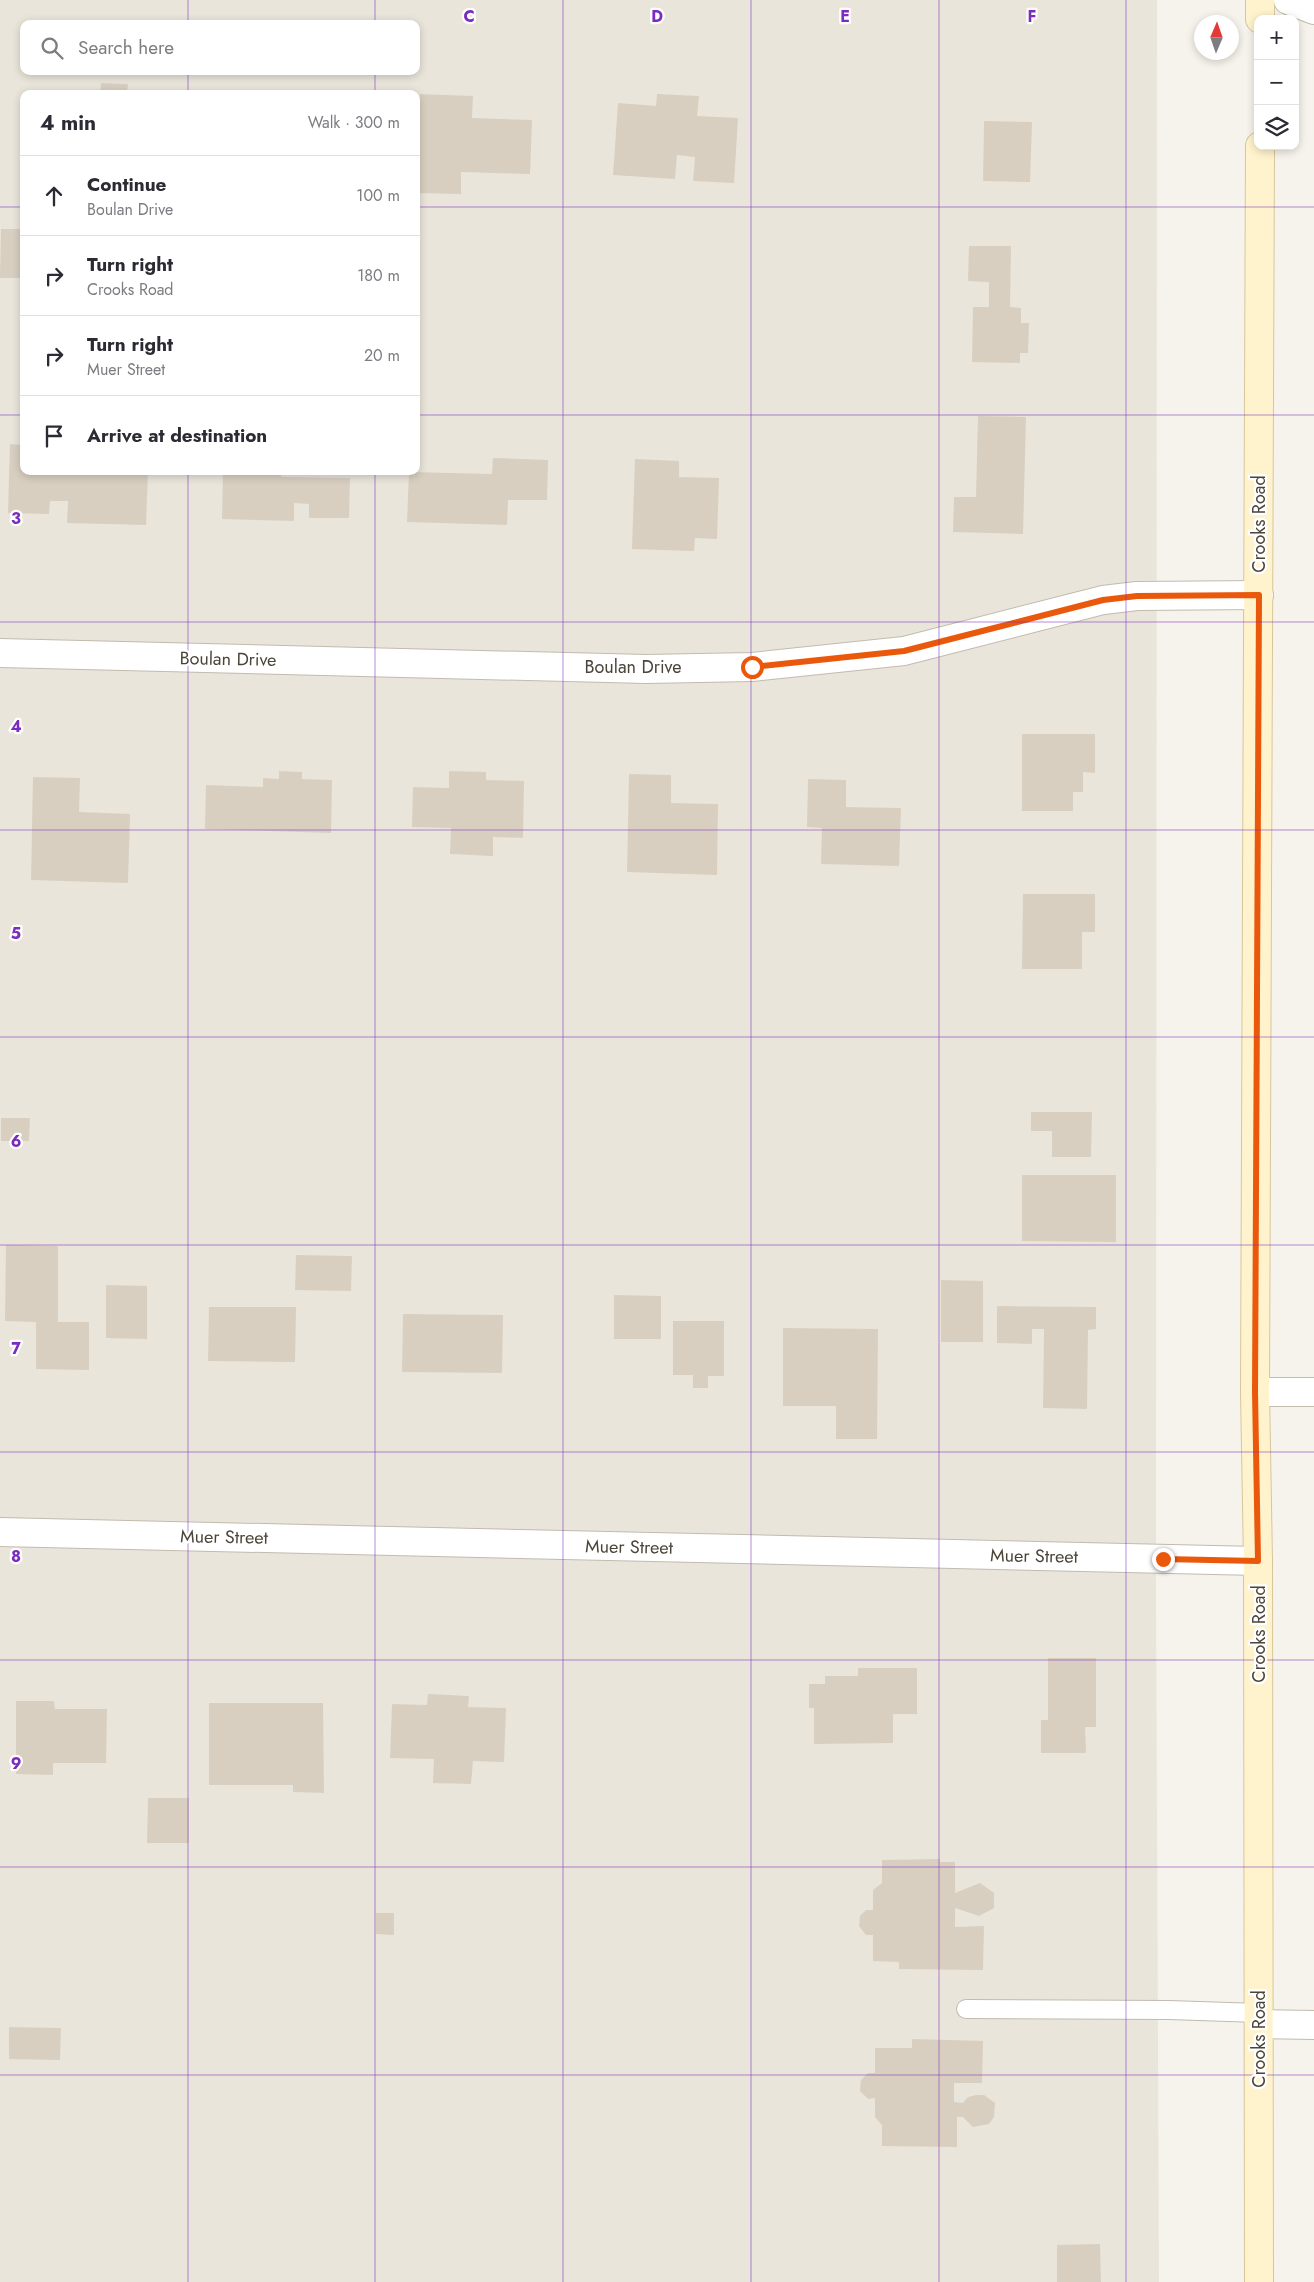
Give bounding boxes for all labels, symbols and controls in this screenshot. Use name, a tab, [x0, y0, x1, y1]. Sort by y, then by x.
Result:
text: C	[463, 5, 475, 28]
text: D	[651, 5, 663, 28]
text: E	[840, 5, 850, 28]
text: F	[1028, 5, 1036, 28]
north arrow	[1194, 15, 1239, 60]
map controls	[1254, 15, 1299, 150]
button: +	[1254, 15, 1299, 60]
search box	[20, 20, 420, 75]
icon: search	[38, 34, 66, 62]
text: Search here	[78, 34, 174, 61]
button: −	[1254, 60, 1299, 105]
button: layers	[1254, 105, 1299, 150]
text: 4 min	[40, 108, 96, 138]
text: Walk · 300 m	[308, 111, 400, 134]
text: Continue	[87, 171, 166, 198]
icon: ahead	[40, 182, 68, 210]
text: 100 m	[356, 184, 400, 207]
text: Boulan Drive	[87, 198, 173, 221]
text: Turn right	[87, 251, 173, 278]
icon: right	[40, 262, 68, 290]
text: 180 m	[357, 264, 400, 287]
text: Crooks Road	[87, 278, 173, 301]
text: Turn right	[87, 331, 173, 358]
icon: right	[40, 342, 68, 370]
text: 20 m	[364, 344, 400, 367]
text: Muer Street	[87, 358, 165, 381]
icon: arrive	[40, 422, 68, 450]
text: Arrive at destination	[87, 422, 267, 449]
street label: Crooks Road	[1246, 475, 1272, 573]
text: 3	[11, 507, 21, 530]
street label: Boulan Drive	[179, 645, 277, 673]
street label: Boulan Drive	[585, 654, 681, 680]
route start	[741, 656, 764, 679]
text: 4	[10, 715, 22, 738]
text: 5	[11, 922, 21, 945]
text: 6	[11, 1130, 21, 1153]
text: 7	[11, 1337, 21, 1360]
street label: Muer Street	[180, 1523, 269, 1551]
street label: Muer Street	[585, 1533, 674, 1561]
street label: Muer Street	[990, 1542, 1079, 1570]
text: 8	[11, 1545, 21, 1568]
route end	[1152, 1548, 1175, 1571]
street label: Crooks Road	[1246, 1585, 1272, 1683]
text: 9	[11, 1752, 21, 1775]
street label: Crooks Road	[1246, 1990, 1272, 2088]

